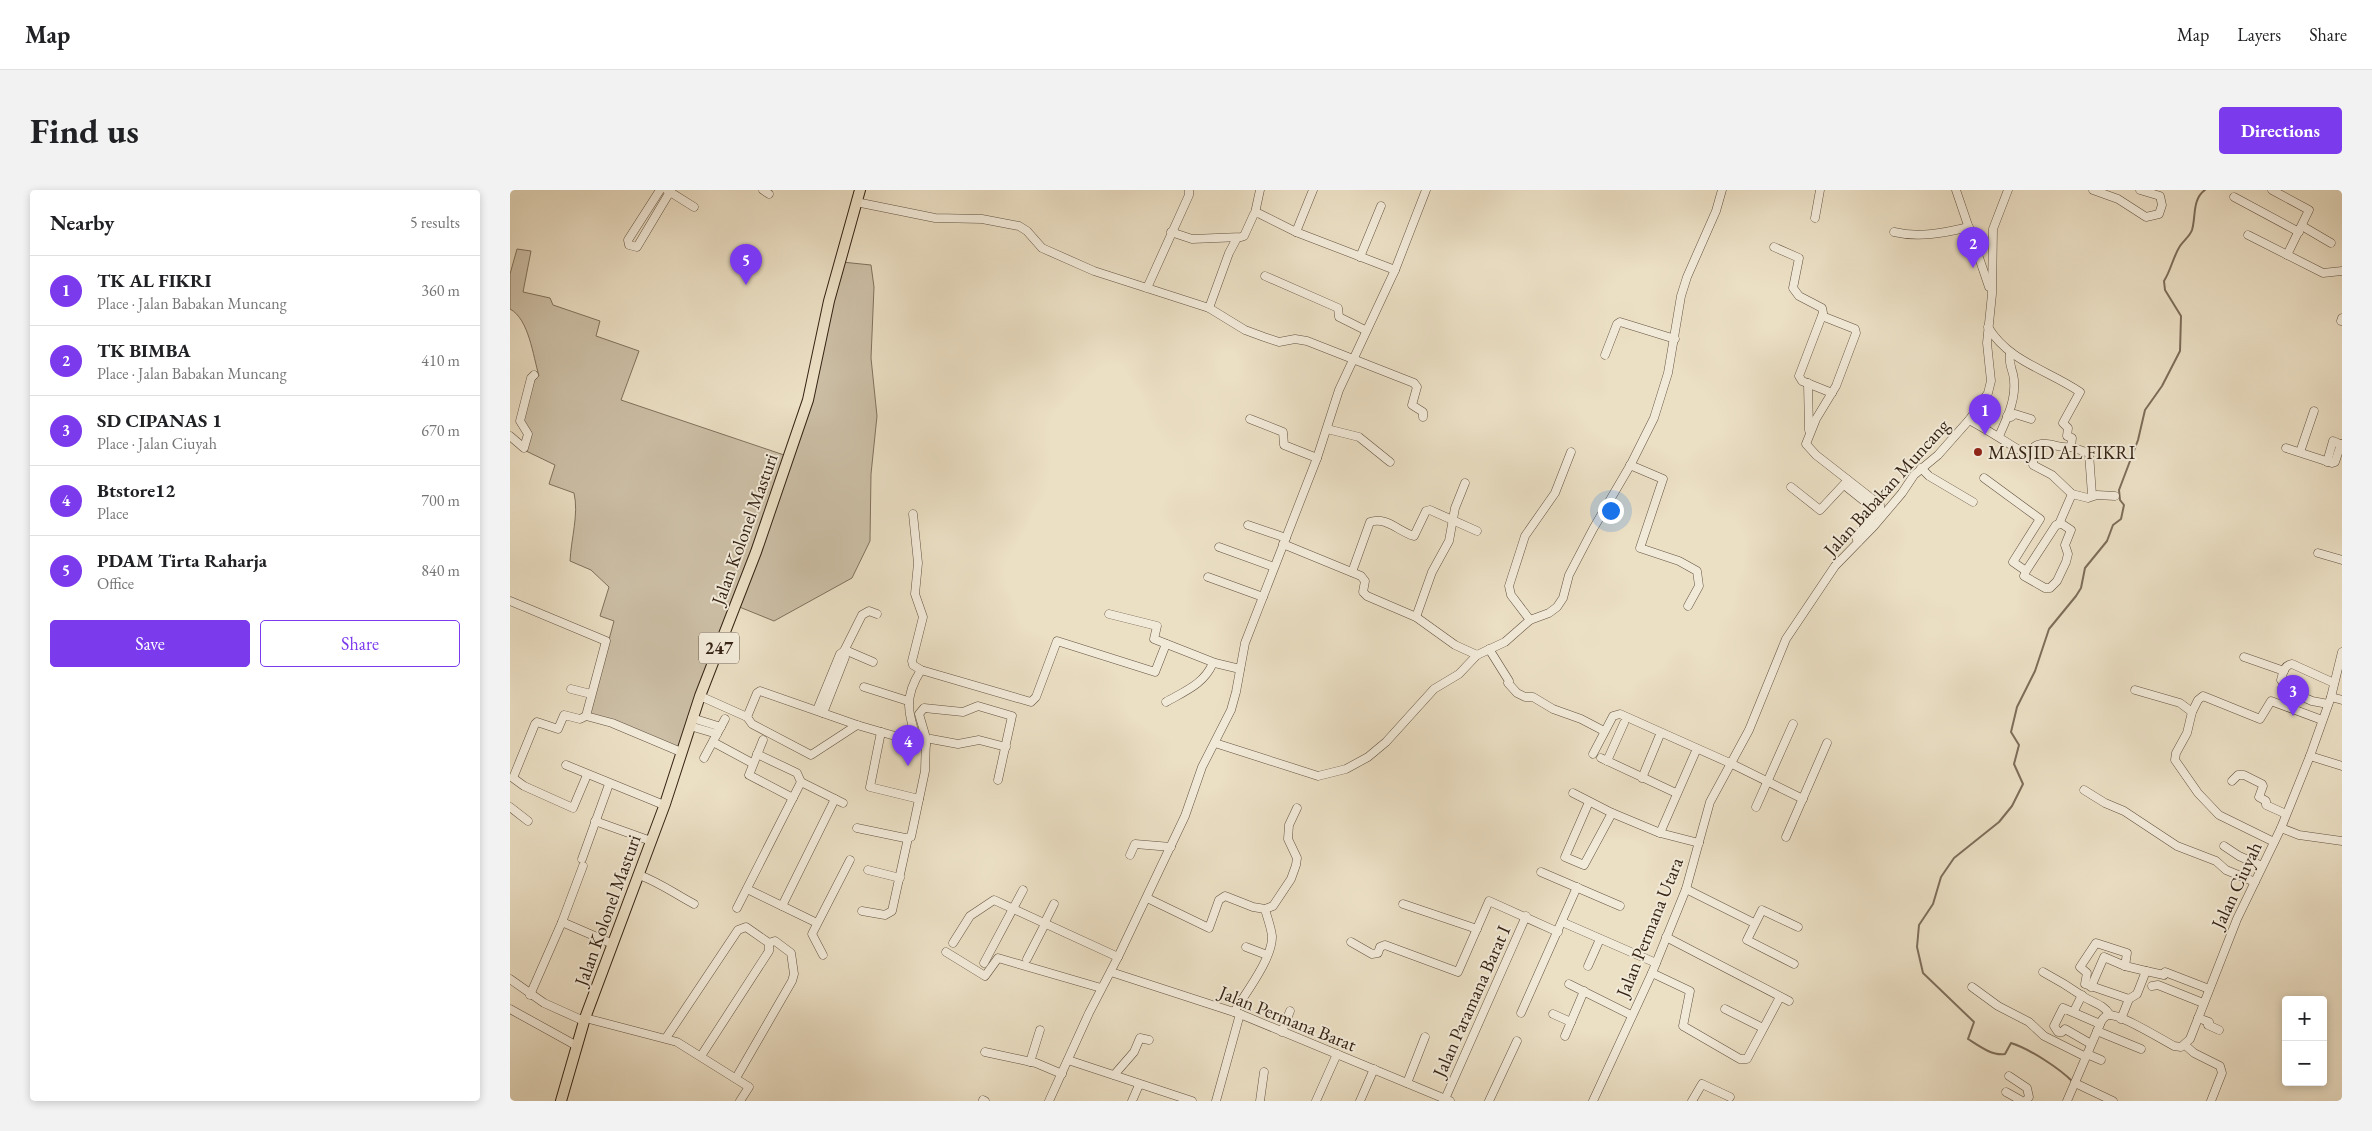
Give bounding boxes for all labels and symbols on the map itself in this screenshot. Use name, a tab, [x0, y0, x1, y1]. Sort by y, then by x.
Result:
pin: 2	[1957, 227, 1989, 268]
pin: 5	[730, 244, 762, 285]
pin: 1	[1969, 394, 2001, 435]
street label: Jalan Babakan Muncang	[1817, 413, 1955, 563]
place label: MASJID AL FIKRI	[1988, 440, 2136, 465]
marker: MASJID AL FIKRI	[1972, 446, 1984, 458]
street label: Jalan Kolonel Masturi	[705, 450, 784, 610]
your location	[1598, 498, 1624, 524]
road number: 247	[699, 632, 739, 663]
pin: 3	[2277, 675, 2309, 716]
pin: 4	[892, 725, 924, 766]
street label: Jalan Kolonel Masturi	[568, 831, 647, 991]
street label: Jalan Ciuyah	[2205, 837, 2268, 935]
street label: Jalan Permana Utara	[1609, 853, 1689, 1003]
street label: Jalan Paramana Barat I	[1426, 921, 1516, 1083]
street label: Jalan Permana Barat	[1214, 979, 1360, 1057]

